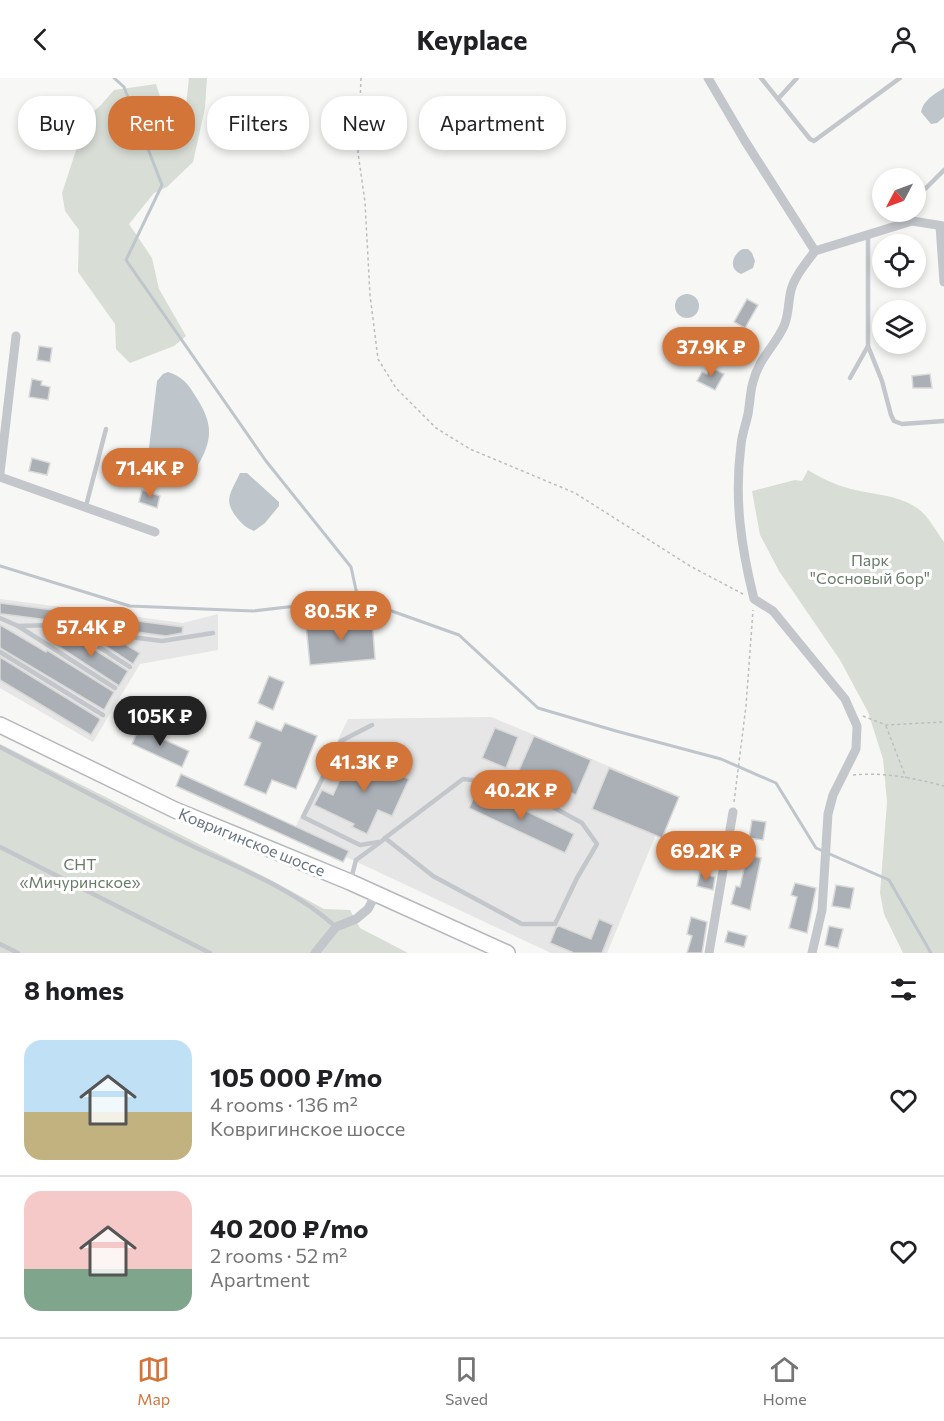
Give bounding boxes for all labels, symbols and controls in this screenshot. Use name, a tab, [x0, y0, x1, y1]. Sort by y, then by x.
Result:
icon: back	[24, 23, 57, 56]
text: Keyplace	[416, 23, 528, 56]
icon: person	[887, 23, 920, 56]
chip: Buy	[18, 96, 96, 150]
chip: Rent	[108, 96, 195, 150]
chip: Filters	[207, 96, 309, 150]
chip: New	[321, 96, 407, 150]
chip: Apartment	[419, 96, 566, 150]
north arrow	[872, 168, 926, 222]
map controls	[872, 168, 926, 354]
button: locate	[872, 234, 926, 288]
button: layers	[872, 300, 926, 354]
pin: 37.9K ₽	[656, 327, 766, 378]
text: 37.9K ₽	[676, 334, 746, 358]
pin: 71.4K ₽	[95, 448, 205, 499]
text: 71.4K ₽	[116, 455, 184, 479]
park label: Парк "Сосновый бор"	[810, 550, 930, 587]
pin: 80.5K ₽	[286, 591, 396, 642]
text: 80.5K ₽	[304, 598, 378, 622]
pin: 57.4K ₽	[36, 607, 146, 658]
text: 57.4K ₽	[56, 614, 126, 638]
pin: 105K ₽	[111, 696, 209, 747]
text: 105K ₽	[128, 703, 192, 727]
pin: 41.3K ₽	[309, 742, 419, 793]
text: 41.3K ₽	[330, 749, 398, 773]
pin: 40.2K ₽	[466, 770, 576, 821]
text: 40.2K ₽	[485, 777, 557, 801]
street label: Ковригинское шоссе	[176, 803, 328, 880]
pin: 69.2K ₽	[651, 831, 761, 882]
text: 69.2K ₽	[670, 838, 742, 862]
park label: СНТ «Мичуринское»	[19, 854, 141, 891]
icon: filters	[887, 973, 920, 1006]
text: 8 homes	[24, 974, 124, 1005]
text: 105 000 ₽/mo	[210, 1061, 382, 1092]
icon: home	[72, 1064, 144, 1136]
icon: heart	[887, 1084, 920, 1117]
text: 4 rooms · 136 m²	[210, 1092, 358, 1116]
text: Ковригинское шоссе	[210, 1116, 405, 1140]
text: 40 200 ₽/mo	[210, 1212, 369, 1243]
icon: home	[72, 1215, 144, 1287]
icon: heart	[887, 1235, 920, 1268]
text: 2 rooms · 52 m²	[210, 1243, 347, 1267]
text: Apartment	[210, 1267, 310, 1291]
tab: Map	[137, 1353, 170, 1408]
tab: Saved	[445, 1353, 488, 1408]
tab: Home	[763, 1353, 807, 1408]

